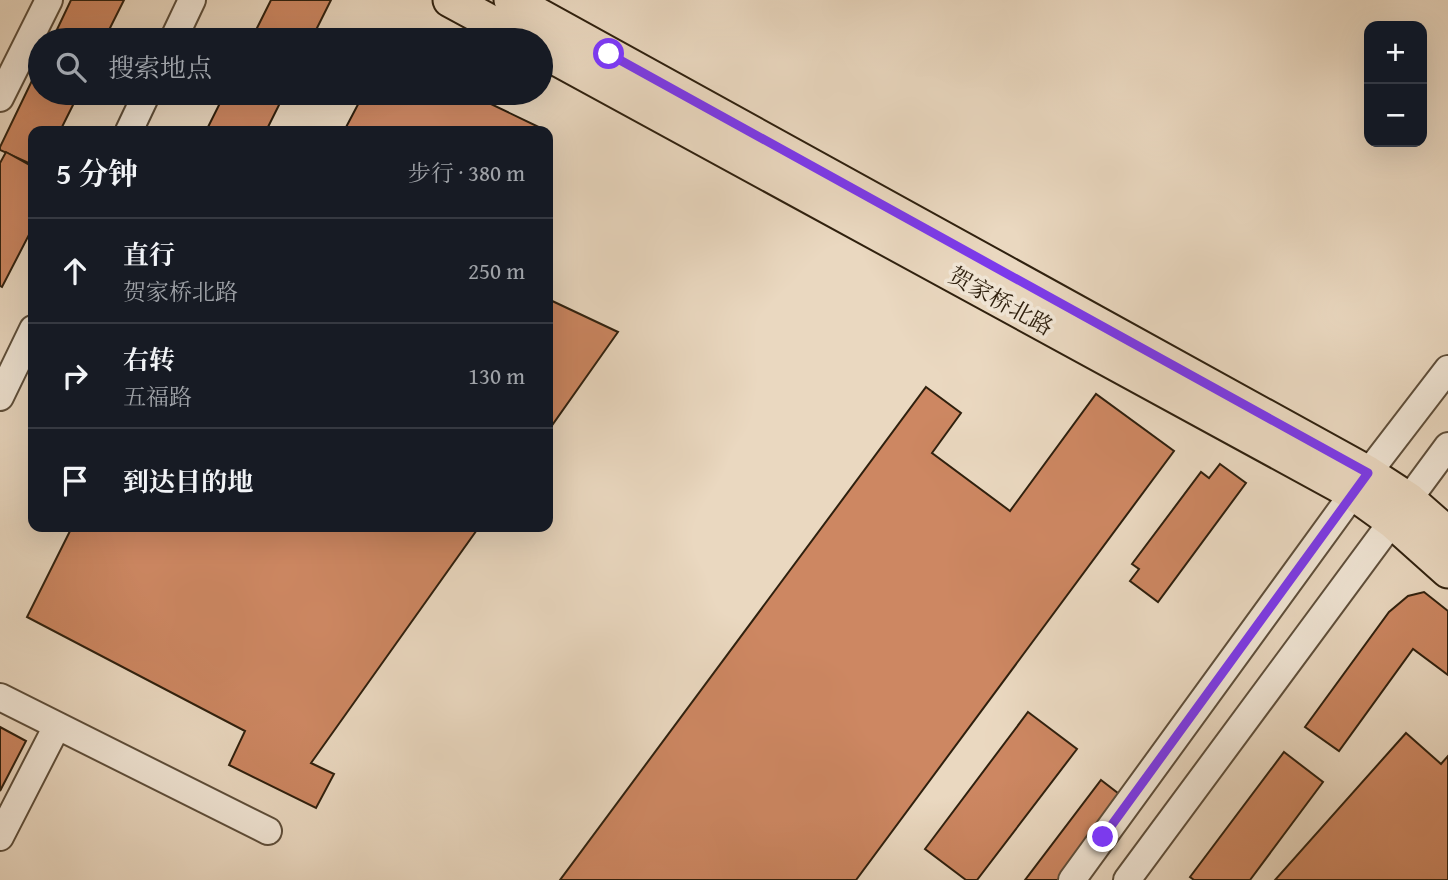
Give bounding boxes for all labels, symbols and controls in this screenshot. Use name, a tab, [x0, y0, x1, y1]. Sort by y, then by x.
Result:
map controls	[1364, 21, 1427, 147]
button: +	[1364, 21, 1427, 84]
search box	[28, 28, 553, 105]
route start	[593, 38, 624, 69]
icon: search	[52, 48, 90, 86]
text: 搜索地点	[108, 48, 212, 87]
button: −	[1364, 84, 1427, 147]
text: 5 分钟	[56, 151, 138, 195]
text: 步行 · 380 m	[408, 156, 525, 189]
text: 直行	[123, 235, 175, 274]
icon: ahead	[56, 252, 94, 290]
text: 250 m	[468, 254, 525, 287]
street label: 贺家桥北路	[943, 258, 1060, 343]
text: 贺家桥北路	[123, 275, 238, 308]
text: 右转	[123, 340, 175, 379]
icon: right	[56, 357, 94, 395]
text: 130 m	[468, 359, 525, 392]
text: 五福路	[123, 380, 192, 413]
icon: arrive	[56, 462, 94, 500]
text: 到达目的地	[123, 462, 253, 501]
route end	[1087, 821, 1118, 852]

